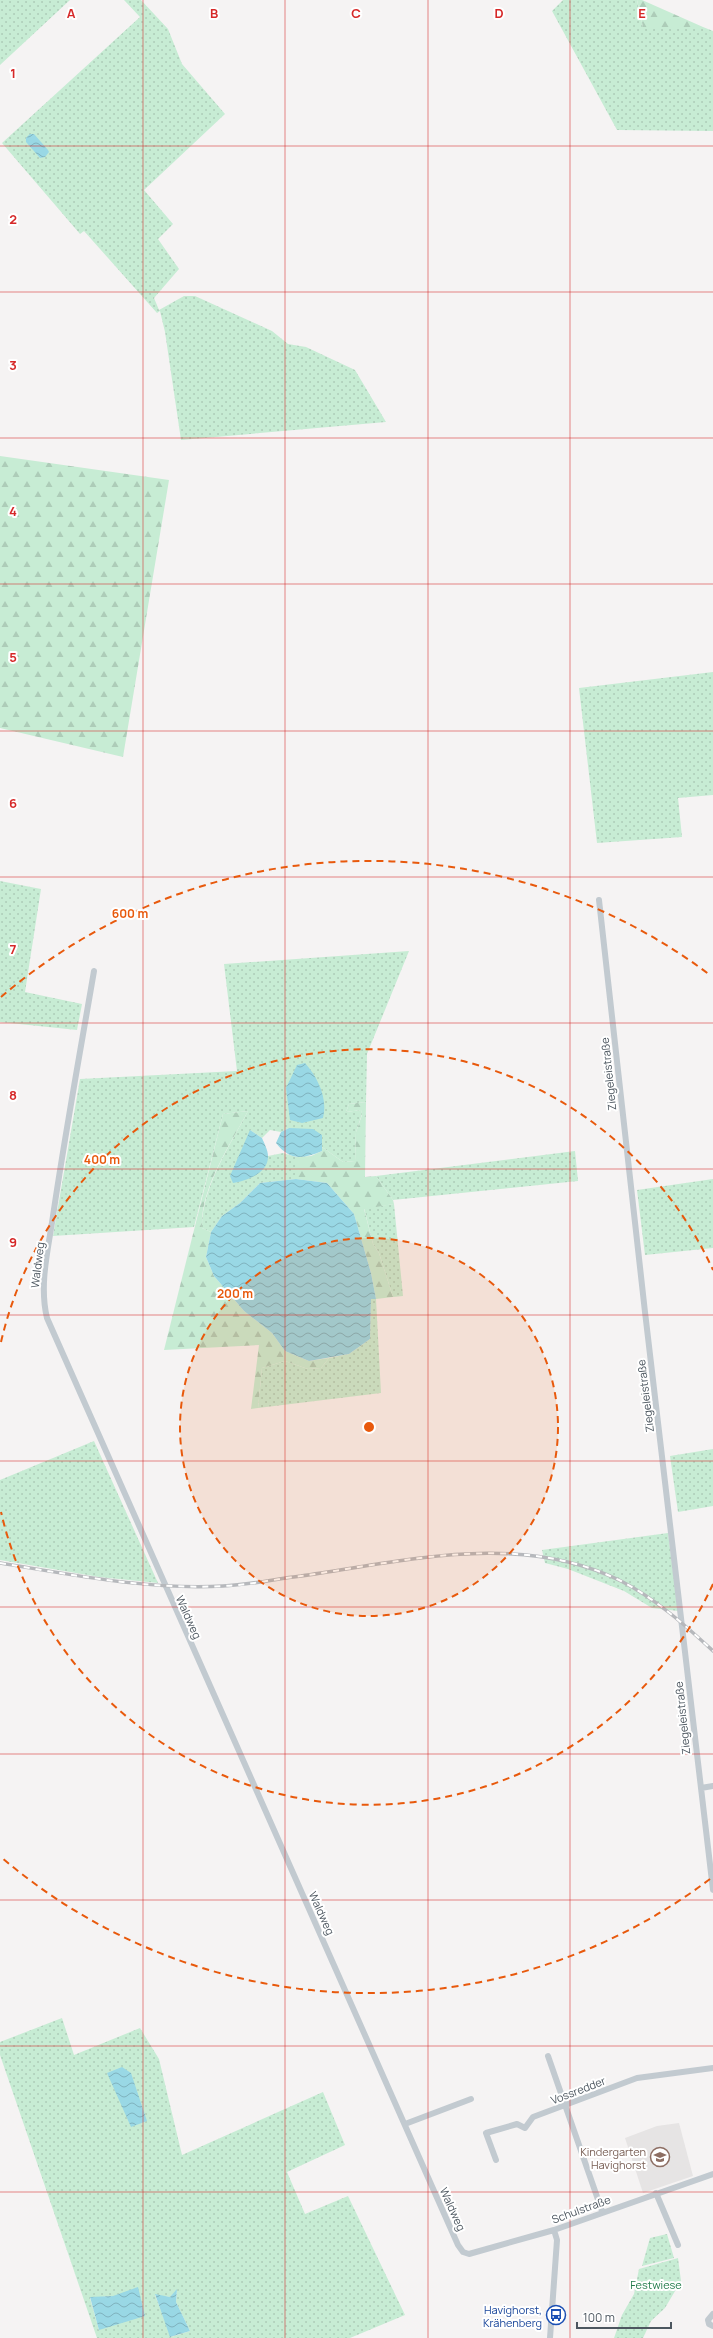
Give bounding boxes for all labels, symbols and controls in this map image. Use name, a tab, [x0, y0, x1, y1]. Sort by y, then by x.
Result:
text: A	[67, 4, 76, 22]
text: B	[210, 4, 218, 22]
text: C	[351, 4, 361, 22]
text: D	[494, 4, 504, 22]
text: E	[638, 4, 646, 22]
text: 1	[10, 64, 16, 82]
text: 2	[9, 210, 17, 228]
text: 3	[9, 356, 17, 374]
text: 4	[9, 502, 17, 520]
text: 5	[9, 648, 17, 666]
text: 6	[9, 794, 17, 812]
text: 600 m	[112, 905, 148, 922]
text: 7	[10, 940, 17, 958]
street label: Ziegeleistraße	[597, 1036, 619, 1111]
text: 8	[9, 1086, 17, 1104]
text: 400 m	[84, 1151, 120, 1168]
text: 9	[9, 1233, 17, 1251]
street label: Waldweg	[27, 1241, 47, 1289]
text: 200 m	[217, 1285, 253, 1302]
street label: Ziegeleistraße	[633, 1358, 657, 1433]
centre of rings	[362, 1420, 376, 1434]
street label: Waldweg	[173, 1593, 205, 1641]
street label: Ziegeleistraße	[671, 1680, 693, 1755]
street label: Waldweg	[306, 1889, 338, 1937]
street label: Vossredder	[548, 2073, 608, 2107]
place label: Kindergarten Havighorst	[580, 2144, 646, 2172]
school or university icon: Kindergarten Havighorst	[649, 2146, 671, 2168]
street label: Waldweg	[437, 2185, 469, 2233]
street label: Schulstraße	[550, 2191, 613, 2227]
park label: Festwiese	[630, 2277, 682, 2292]
place label: Havighorst, Krähenberg	[483, 2302, 542, 2330]
bus stop icon: Havighorst, Krähenberg	[545, 2304, 567, 2326]
scale bar	[577, 2304, 671, 2330]
text: 100 m	[583, 2309, 615, 2326]

